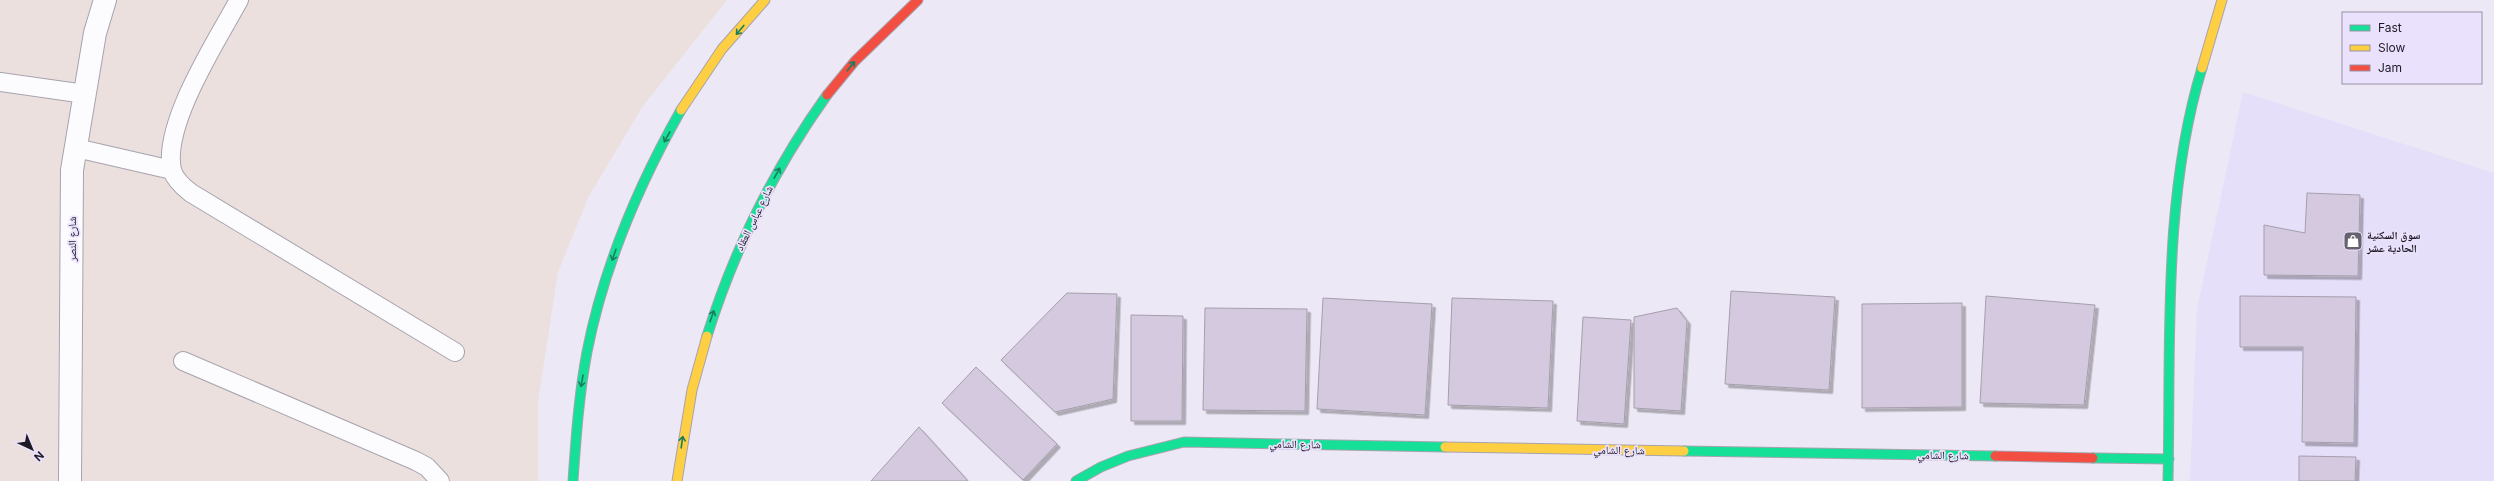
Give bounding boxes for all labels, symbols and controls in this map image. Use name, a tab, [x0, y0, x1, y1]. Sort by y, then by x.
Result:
legend	[2342, 12, 2482, 84]
text: Fast	[2378, 20, 2402, 35]
one-way arrow	[735, 24, 744, 35]
text: Slow	[2378, 40, 2406, 55]
text: Jam	[2378, 60, 2402, 75]
one-way arrow	[847, 61, 856, 72]
one-way arrow	[662, 131, 670, 143]
one-way arrow	[774, 167, 782, 179]
street label: شارع عباس العقاد	[732, 183, 776, 253]
street label: شارع النصر	[65, 216, 79, 263]
place label: سوق السكنية الحادية عشر	[2366, 228, 2421, 255]
shop icon: سوق السكنية الحادية عشر	[2342, 230, 2364, 252]
one-way arrow	[610, 249, 617, 262]
one-way arrow	[709, 310, 716, 323]
one-way arrow	[578, 374, 586, 387]
north arrow	[12, 429, 52, 469]
one-way arrow	[678, 436, 686, 449]
street label: شارع الشامي	[1269, 437, 1321, 453]
street label: شارع الشامي	[1593, 443, 1645, 459]
text: N	[31, 448, 47, 464]
street label: شارع الشامي	[1917, 448, 1969, 464]

